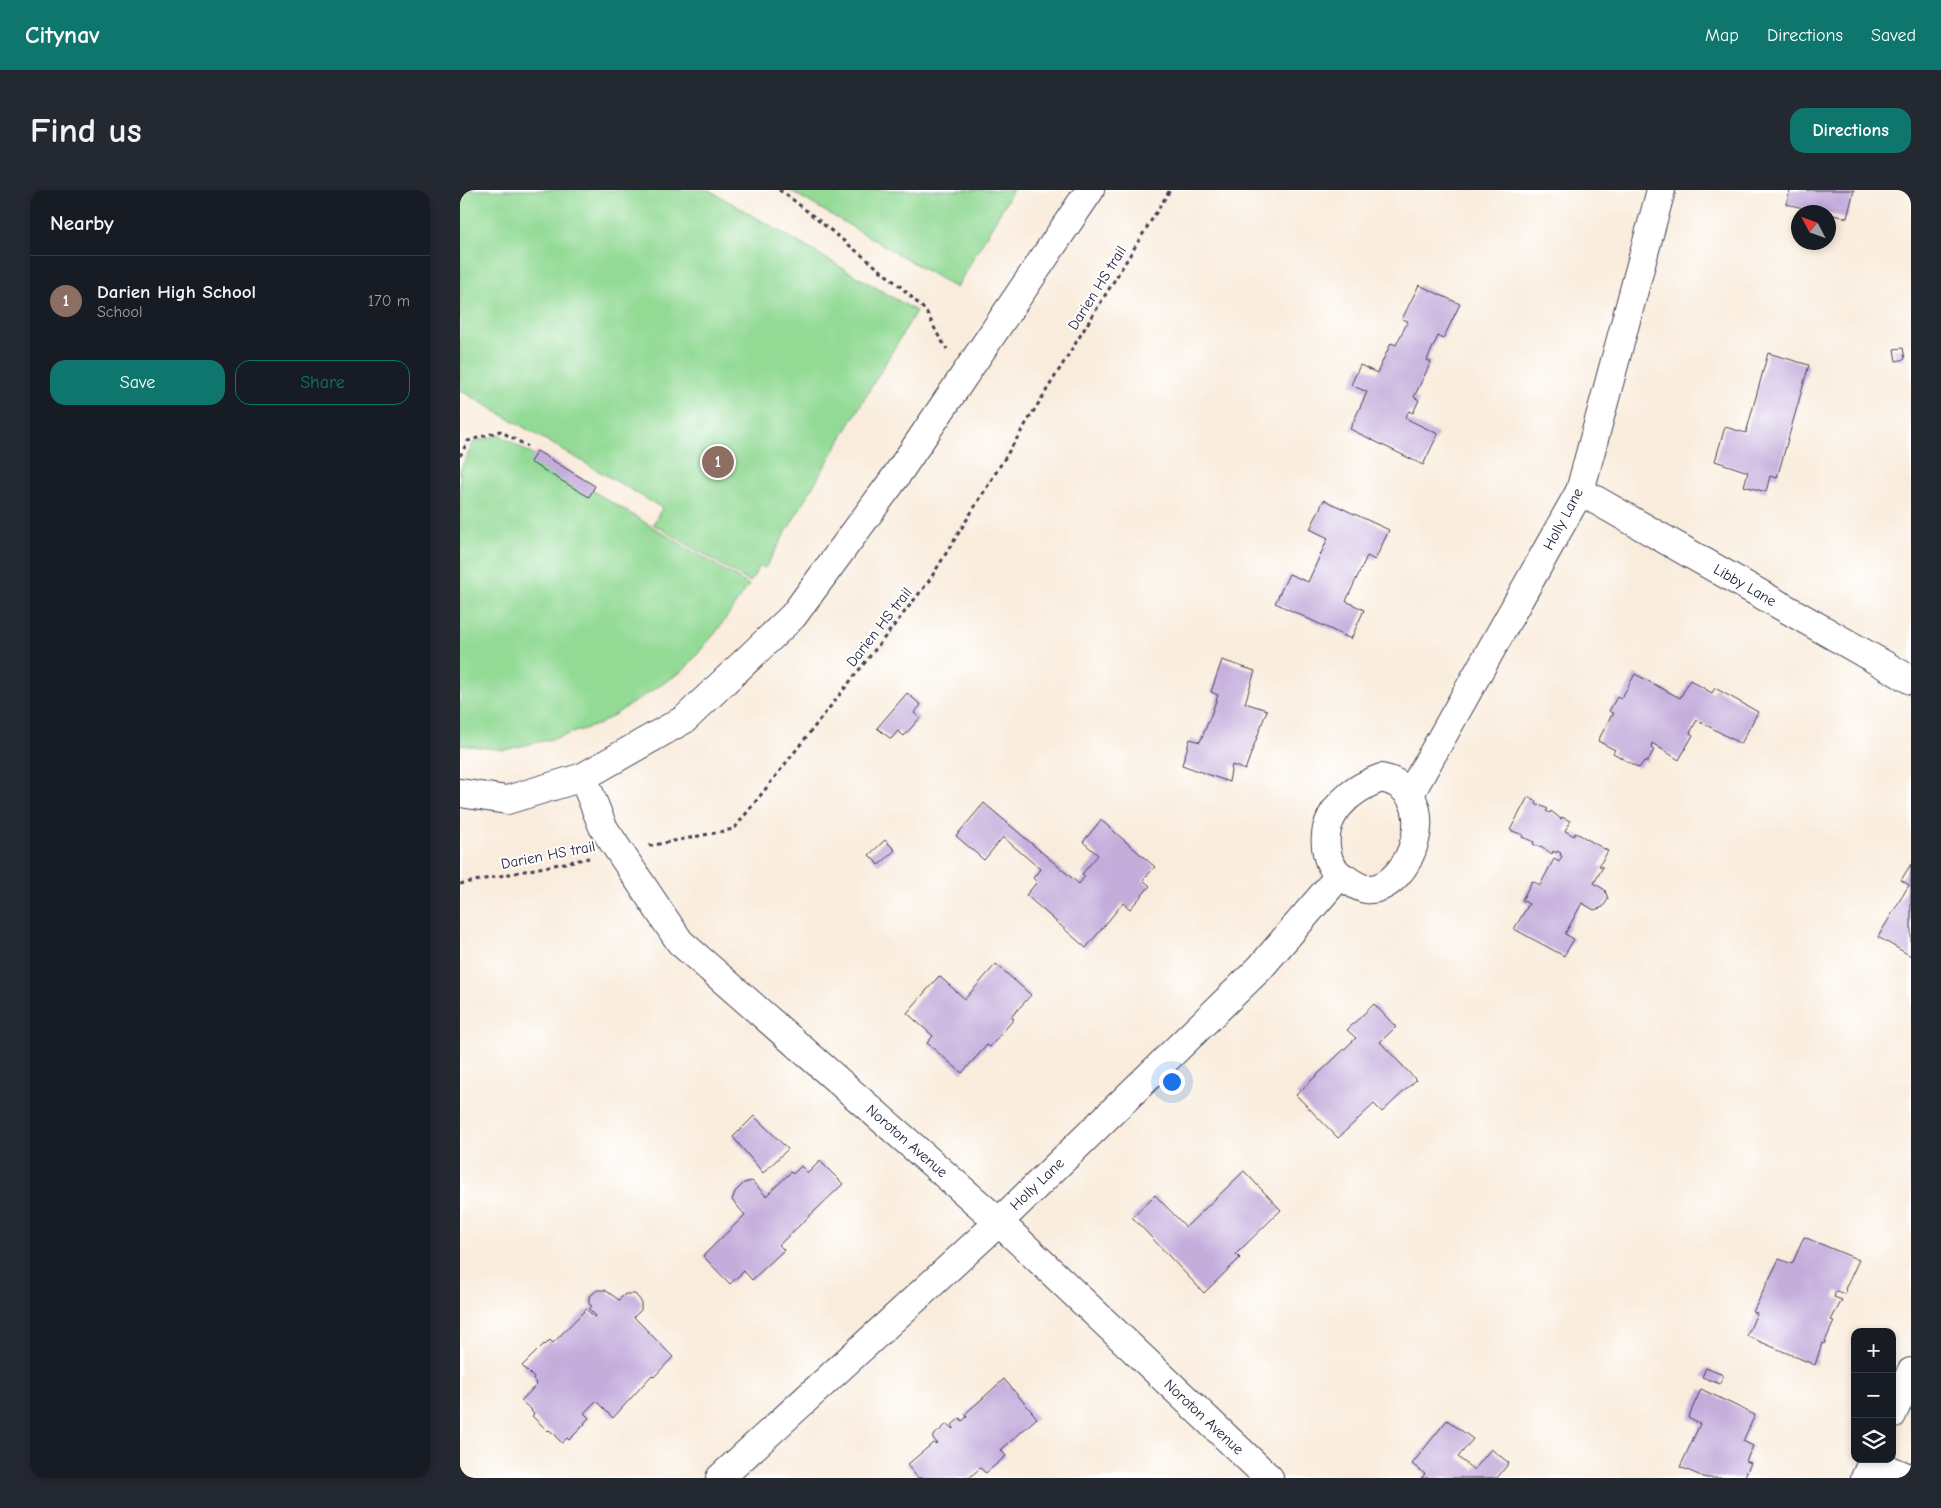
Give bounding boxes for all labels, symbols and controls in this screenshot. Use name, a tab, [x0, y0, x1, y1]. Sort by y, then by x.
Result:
text: Citynav	[25, 21, 100, 49]
text: Map	[1705, 25, 1739, 46]
text: Directions	[1767, 25, 1843, 46]
text: Saved	[1871, 25, 1916, 46]
button: Directions	[1790, 108, 1911, 153]
text: Find us	[30, 110, 142, 151]
north arrow	[1791, 205, 1836, 250]
text: Nearby	[50, 211, 114, 235]
street label: Darien HS trail	[1064, 243, 1130, 333]
text: Darien High School	[97, 281, 256, 303]
text: 1	[63, 292, 69, 310]
text: 170 m	[368, 292, 410, 310]
text: School	[97, 303, 143, 321]
button: Save	[50, 360, 225, 405]
button: Share	[235, 360, 410, 405]
pin: 1	[702, 443, 734, 481]
street label: Holly Lane	[1539, 484, 1587, 553]
street label: Libby Lane	[1710, 560, 1780, 610]
street label: Darien HS trail	[842, 584, 916, 670]
street label: Darien HS trail	[499, 837, 597, 873]
your location	[1159, 1069, 1185, 1095]
street label: Noroton Avenue	[863, 1101, 952, 1182]
street label: Holly Lane	[1006, 1154, 1068, 1214]
map controls	[1851, 1328, 1896, 1463]
button: +	[1851, 1328, 1896, 1373]
button: −	[1851, 1373, 1896, 1418]
street label: Noroton Avenue	[1161, 1376, 1248, 1459]
button: layers	[1851, 1418, 1896, 1463]

